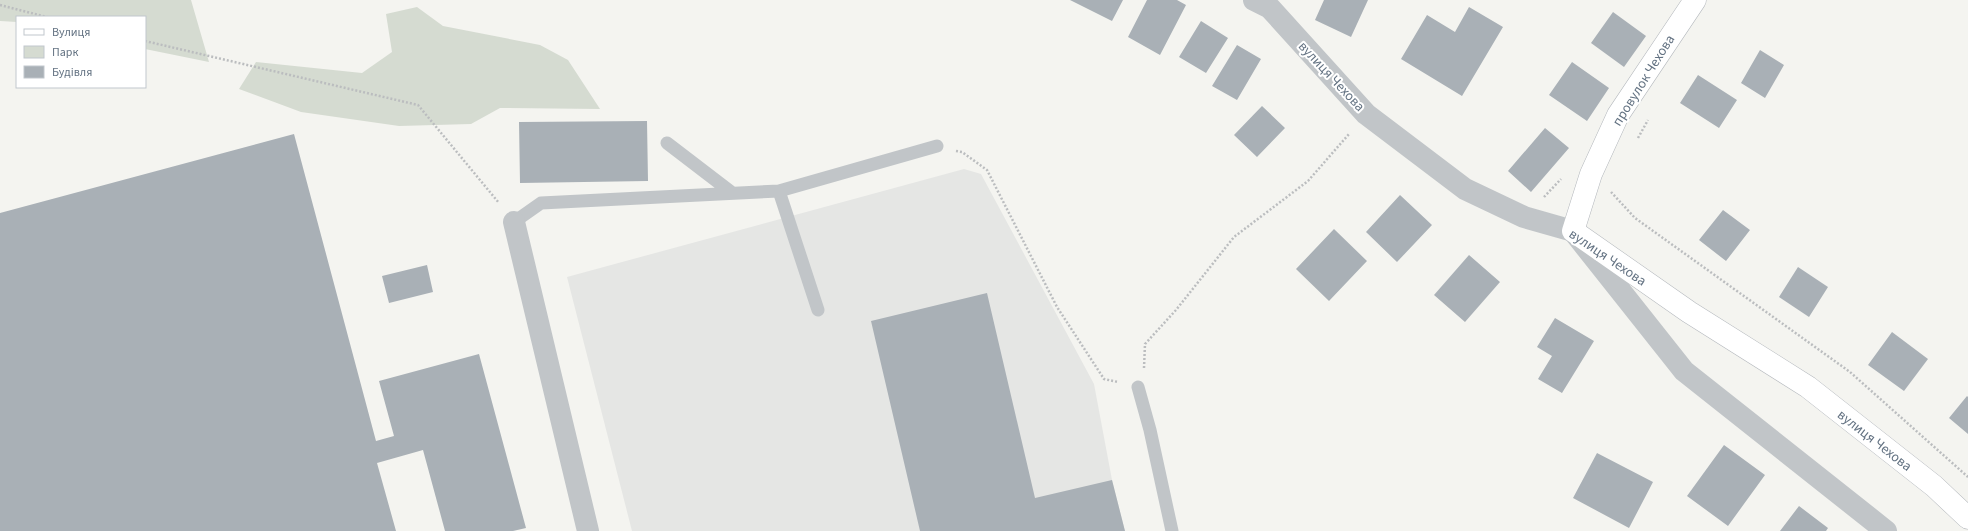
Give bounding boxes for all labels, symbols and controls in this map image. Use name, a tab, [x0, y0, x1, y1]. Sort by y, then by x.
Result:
legend	[16, 16, 146, 88]
text: Вулиця	[52, 24, 90, 41]
street label: провулок Чехова	[1608, 31, 1680, 130]
street label: вулиця Чехова	[1293, 37, 1369, 116]
text: Парк	[52, 44, 78, 61]
text: Будівля	[52, 64, 92, 81]
street label: вулиця Чехова	[1565, 224, 1650, 291]
street label: вулиця Чехова	[1833, 405, 1916, 476]

